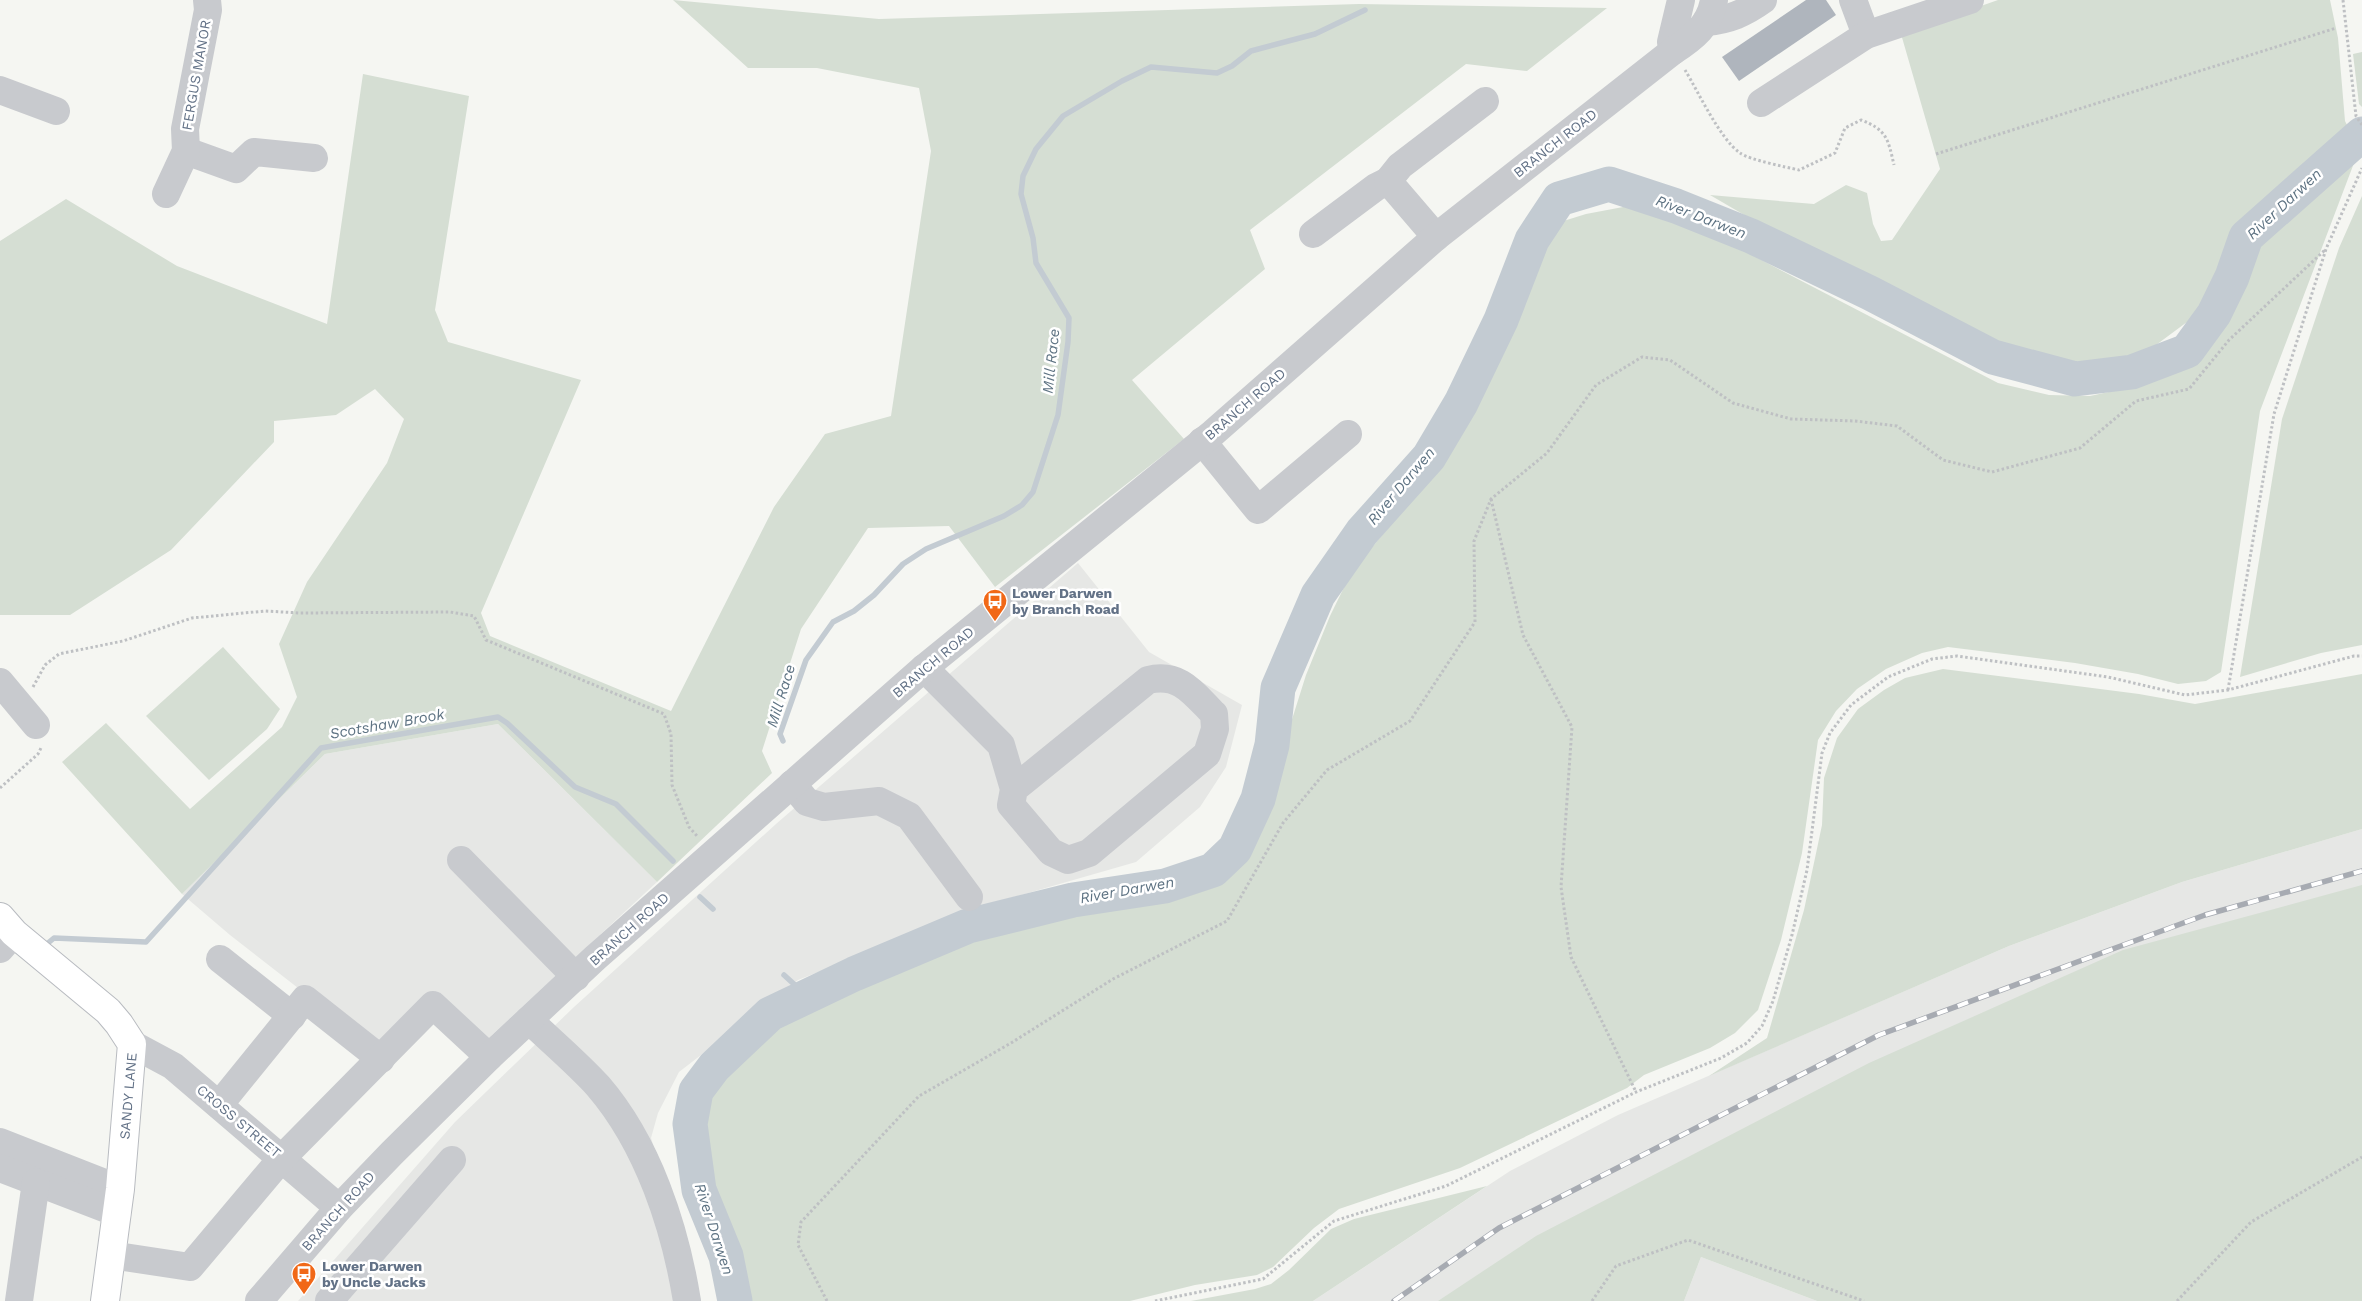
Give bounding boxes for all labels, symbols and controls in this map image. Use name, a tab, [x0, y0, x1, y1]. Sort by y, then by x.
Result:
street label: FERGUS MANOR	[178, 19, 214, 131]
street label: BRANCH ROAD	[1510, 105, 1600, 181]
water label: River Darwen	[2243, 165, 2325, 243]
water label: River Darwen	[1653, 192, 1749, 242]
water label: Mill Race	[1039, 328, 1063, 394]
street label: BRANCH ROAD	[1202, 365, 1288, 443]
water label: River Darwen	[1363, 444, 1439, 528]
place label: Lower Darwen by Branch Road	[1012, 585, 1120, 617]
bus stop icon: Lower Darwen by Branch Road	[982, 588, 1008, 622]
street label: BRANCH ROAD	[889, 623, 977, 701]
water label: Mill Race	[763, 662, 799, 730]
water label: Scotshaw Brook	[328, 705, 447, 743]
water label: River Darwen	[1078, 873, 1176, 907]
street label: BRANCH ROAD	[586, 889, 672, 969]
street label: SANDY LANE	[116, 1052, 140, 1140]
street label: CROSS STREET	[194, 1081, 285, 1161]
street label: BRANCH ROAD	[298, 1168, 378, 1254]
water label: River Darwen	[691, 1181, 737, 1277]
place label: Lower Darwen by Uncle Jacks	[322, 1258, 426, 1290]
bus stop icon: Lower Darwen by Uncle Jacks	[291, 1261, 317, 1295]

